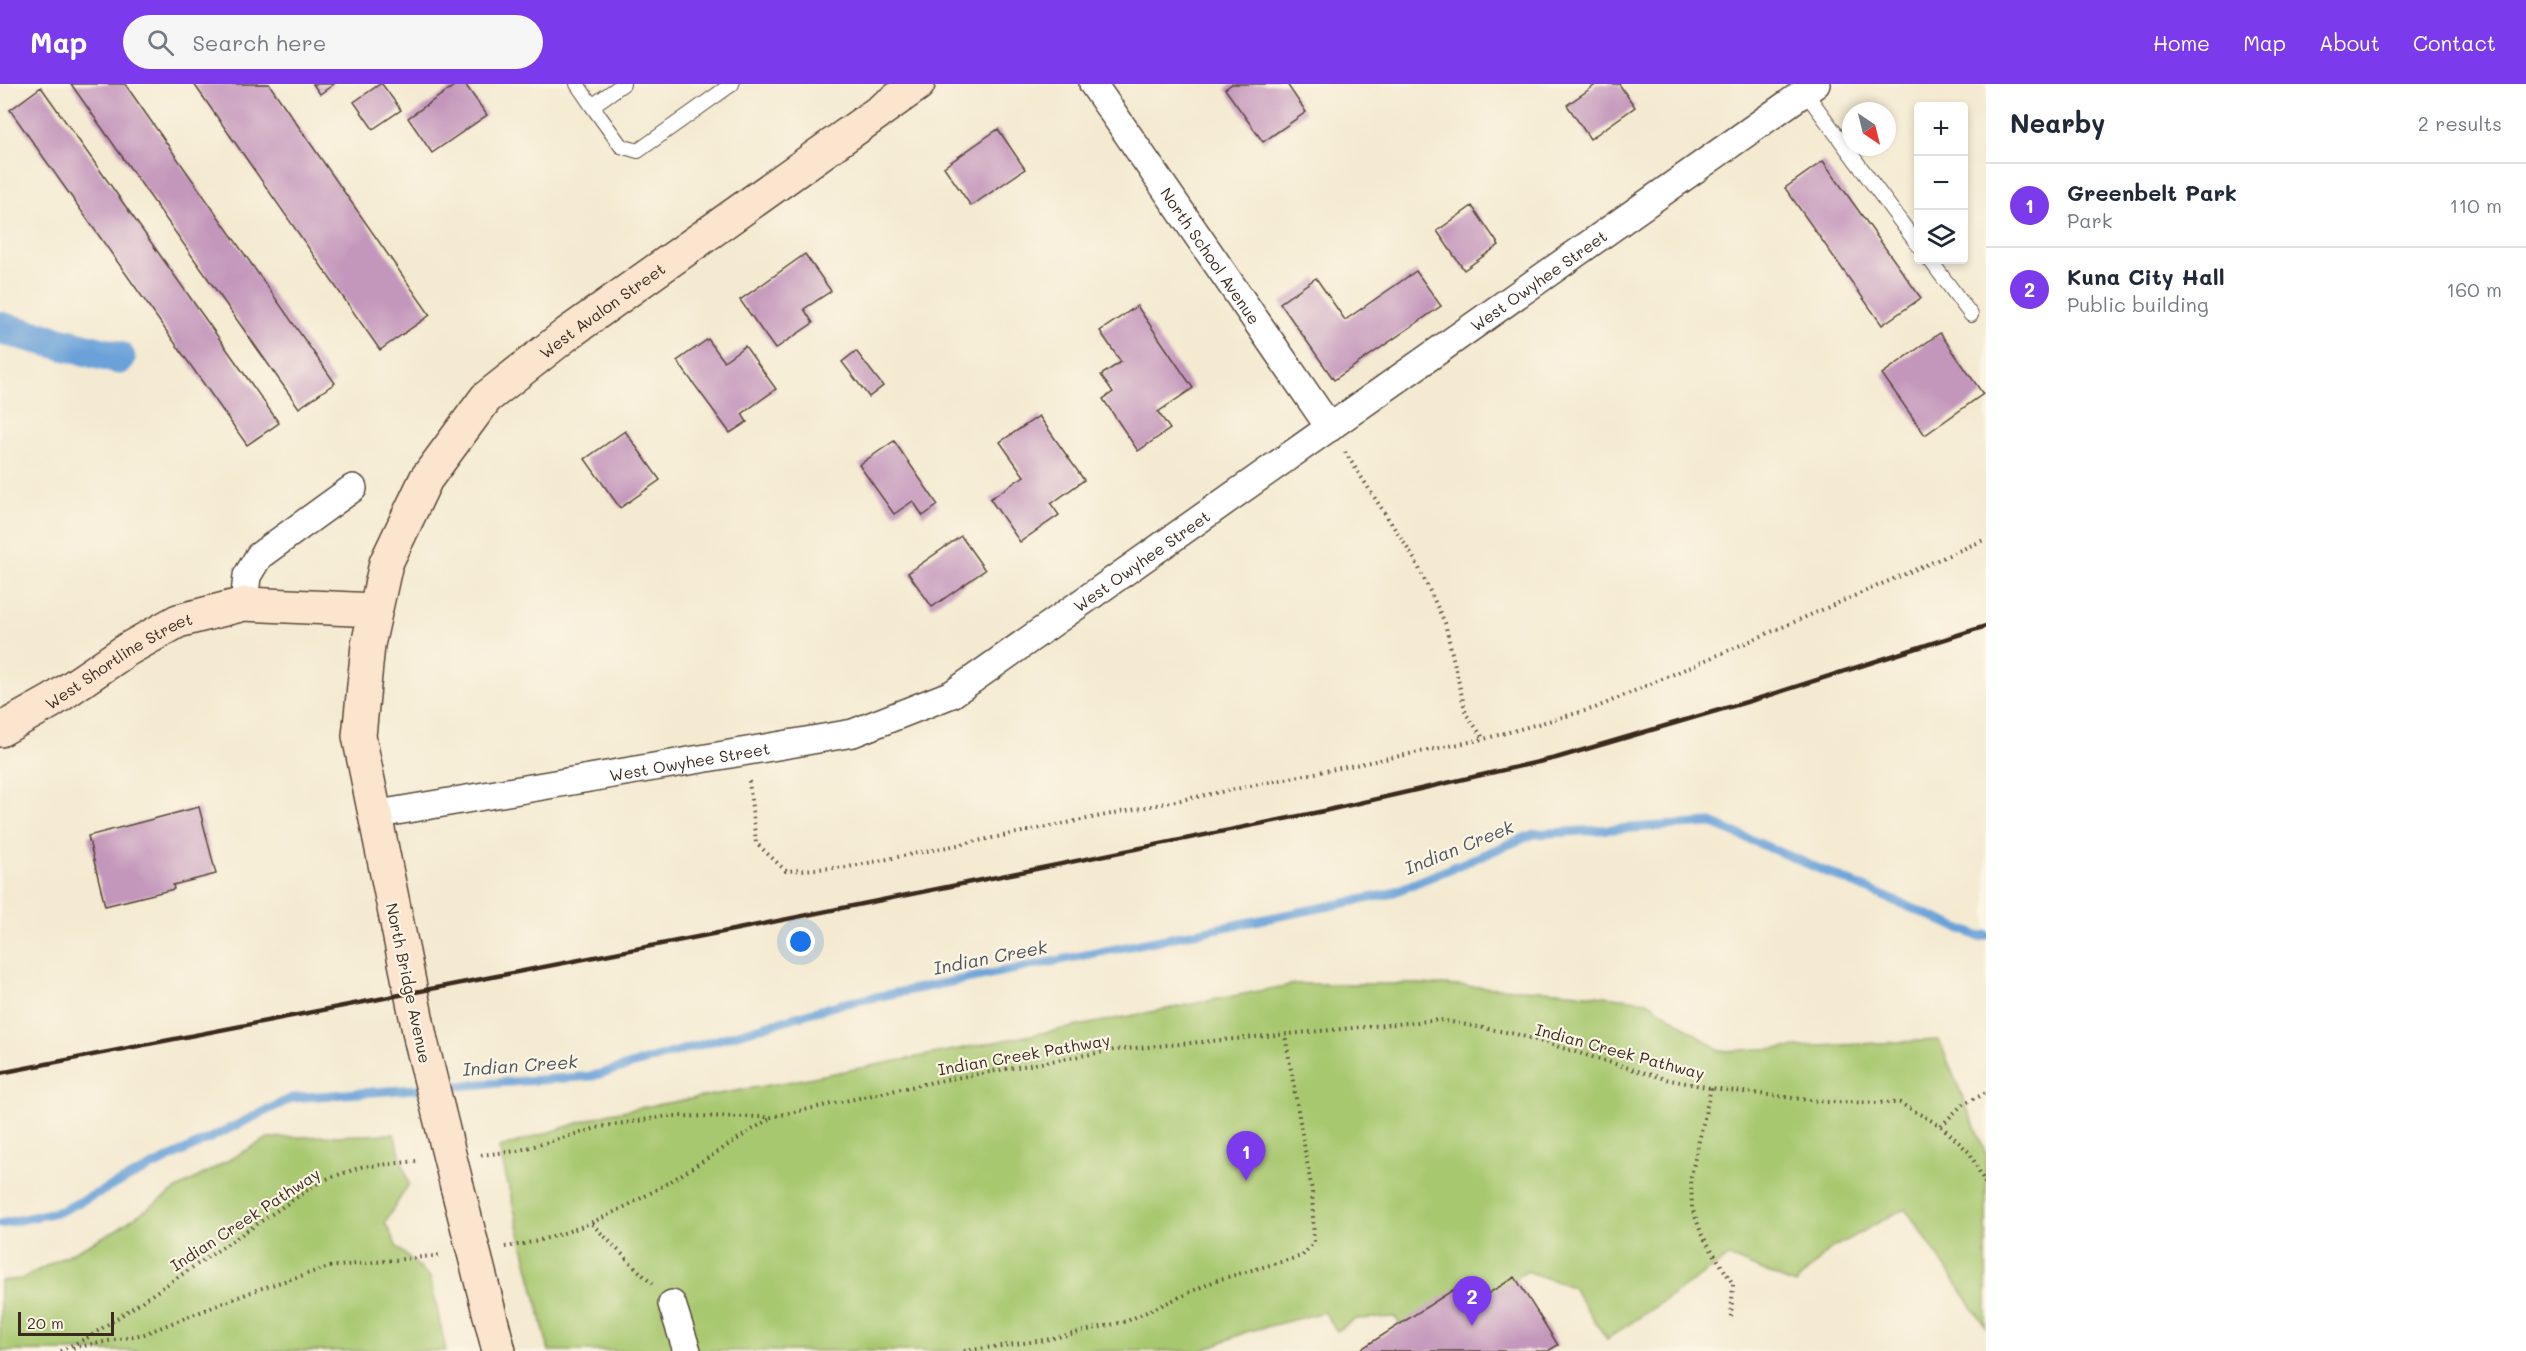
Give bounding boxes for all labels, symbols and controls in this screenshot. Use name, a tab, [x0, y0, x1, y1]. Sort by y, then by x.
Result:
search box	[123, 15, 543, 69]
text: Map	[30, 24, 87, 60]
icon: search	[144, 26, 177, 59]
text: Search here	[192, 28, 326, 57]
text: Home	[2153, 29, 2210, 56]
text: Map	[2243, 29, 2286, 56]
text: About	[2319, 29, 2380, 56]
text: Contact	[2413, 29, 2496, 56]
north arrow	[1842, 102, 1896, 156]
map controls	[1914, 102, 1968, 264]
button: +	[1914, 102, 1968, 156]
text: Nearby	[2010, 106, 2105, 140]
text: 2 results	[2418, 110, 2502, 136]
button: −	[1914, 156, 1968, 210]
text: Greenbelt Park	[2067, 178, 2237, 207]
street label: North School Avenue	[1157, 183, 1265, 328]
text: 1	[2025, 192, 2034, 218]
text: 110 m	[2449, 192, 2502, 218]
text: Park	[2067, 207, 2112, 233]
button: layers	[1914, 210, 1968, 264]
street label: West Owyhee Street	[1466, 225, 1611, 335]
street label: West Avalon Street	[535, 257, 669, 363]
text: Kuna City Hall	[2067, 262, 2225, 291]
text: 2	[2024, 276, 2035, 302]
text: 160 m	[2446, 276, 2502, 302]
text: Public building	[2067, 291, 2209, 317]
street label: West Owyhee Street	[1069, 505, 1214, 616]
street label: West Shortline Street	[41, 607, 194, 713]
street label: West Owyhee Street	[608, 737, 771, 785]
water label: Indian Creek	[1401, 814, 1517, 880]
street label: North Bridge Avenue	[382, 901, 436, 1065]
your location	[786, 927, 815, 956]
water label: Indian Creek	[931, 934, 1049, 980]
street label: Indian Creek Pathway	[1533, 1018, 1707, 1084]
street label: Indian Creek Pathway	[936, 1029, 1112, 1079]
water label: Indian Creek	[462, 1049, 579, 1081]
pin: 1	[1226, 1132, 1266, 1181]
street label: Indian Creek Pathway	[166, 1163, 324, 1275]
pin: 2	[1452, 1276, 1492, 1326]
scale bar	[18, 1309, 114, 1336]
text: 20 m	[27, 1312, 64, 1333]

